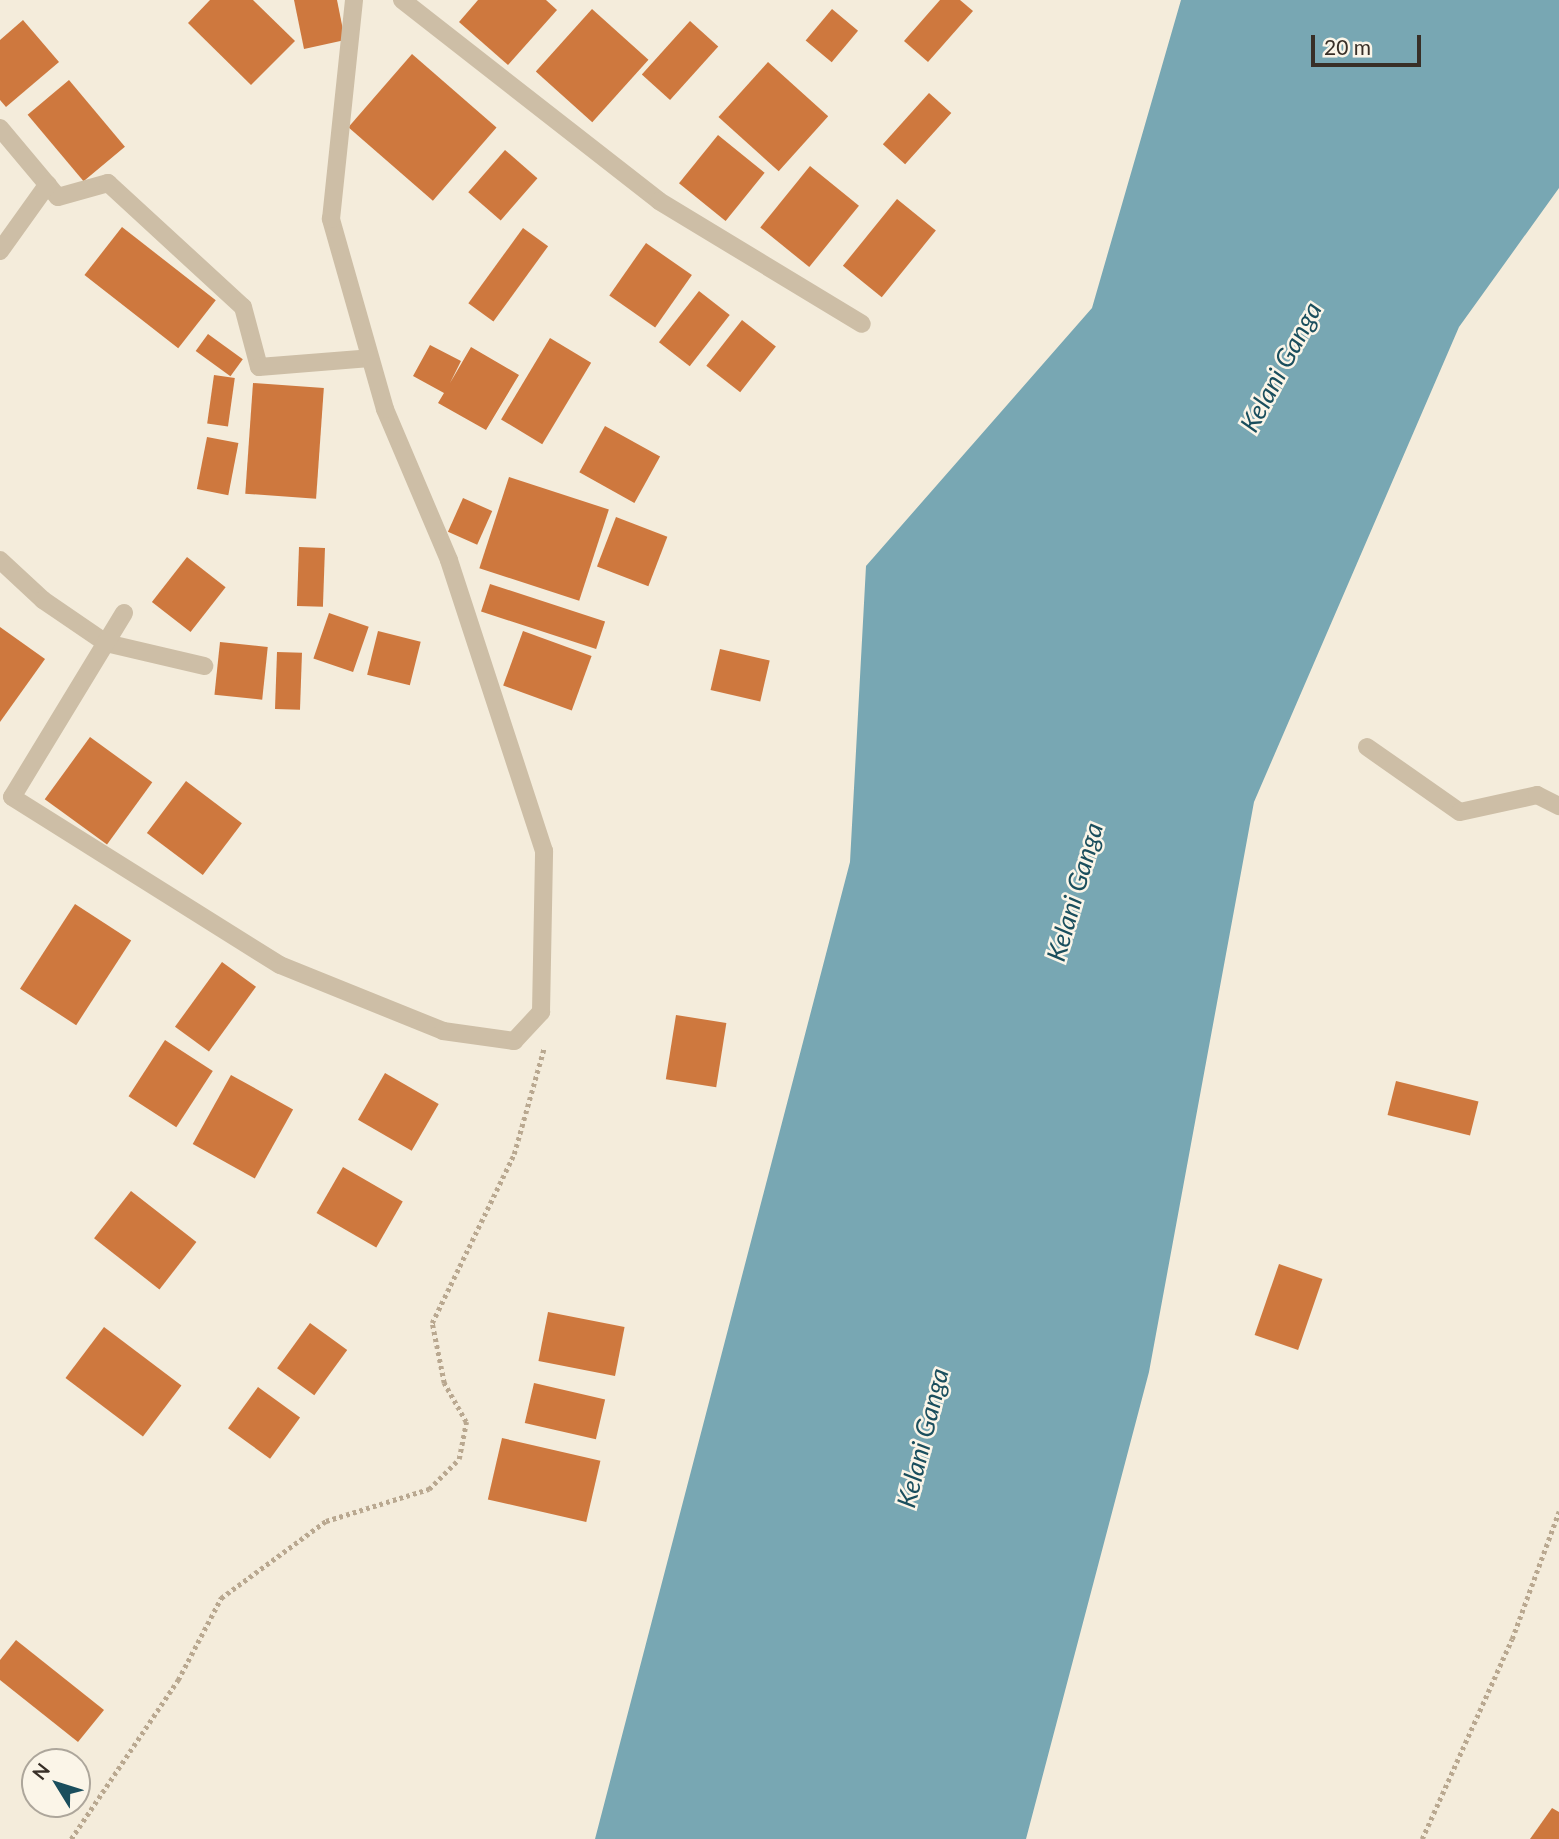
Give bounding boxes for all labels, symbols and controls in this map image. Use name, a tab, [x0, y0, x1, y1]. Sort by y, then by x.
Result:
scale bar	[1314, 21, 1424, 65]
text: 20 m	[1324, 34, 1371, 59]
water label: Kelani Ganga	[1234, 297, 1328, 437]
water label: Kelani Ganga	[1040, 819, 1110, 965]
water label: Kelani Ganga	[891, 1365, 955, 1511]
north arrow	[21, 1748, 91, 1818]
text: N	[27, 1758, 54, 1784]

